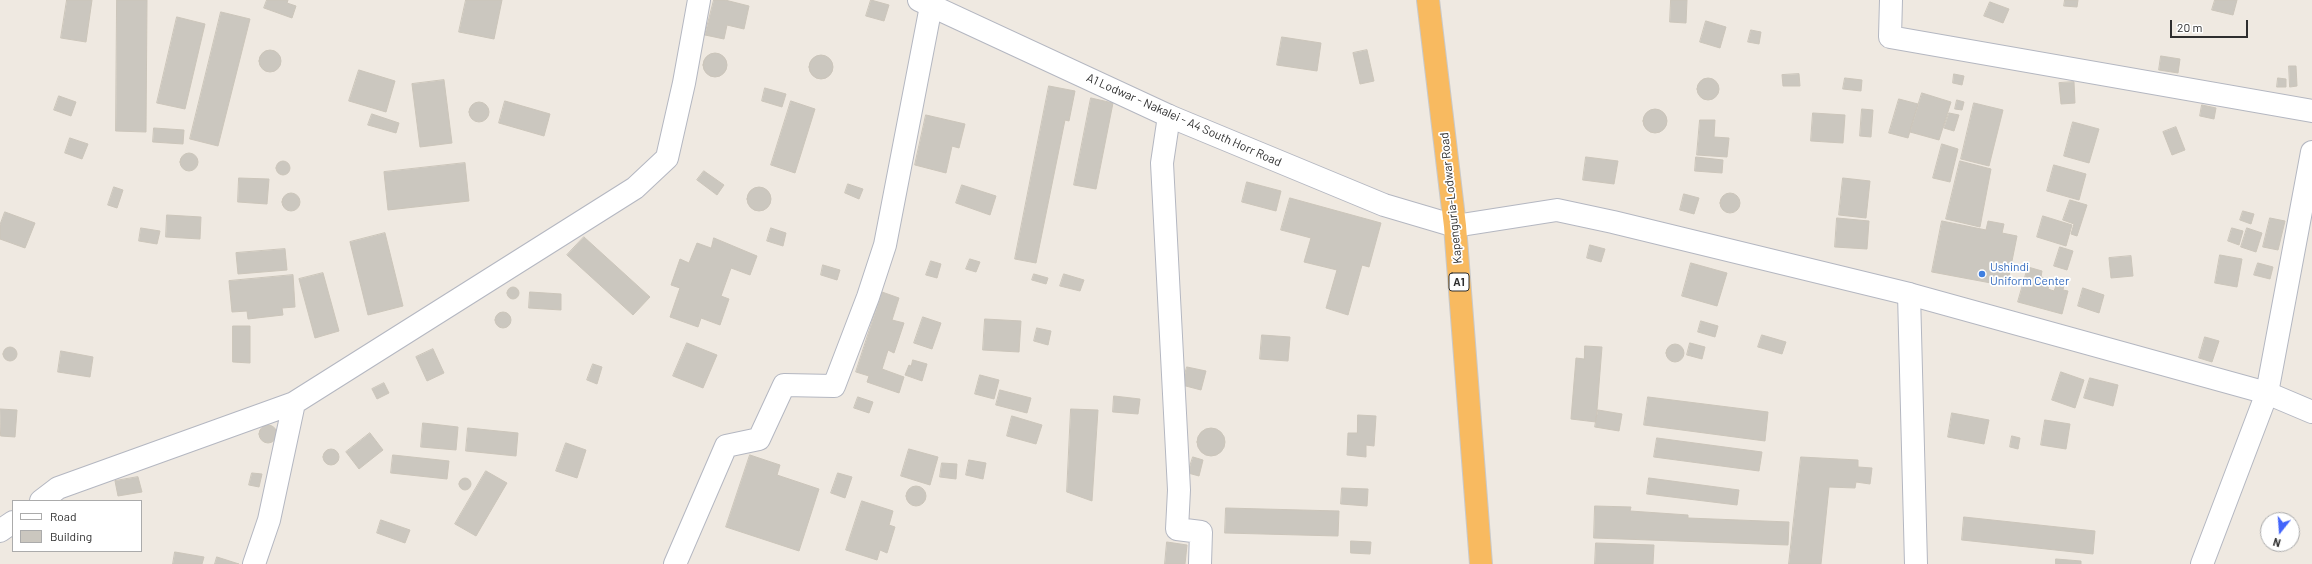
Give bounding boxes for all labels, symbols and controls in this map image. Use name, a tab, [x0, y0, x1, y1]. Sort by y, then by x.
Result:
scale bar	[2172, 12, 2250, 38]
text: 20 m	[2177, 20, 2203, 34]
street label: A1 Lodwar - Nakalei - A4 South Horr Road	[1084, 70, 1284, 170]
street label: Kapenguria-Lodwar Road	[1437, 132, 1465, 264]
place label: Ushindi Uniform Center	[1990, 260, 2069, 288]
marker: Ushindi Uniform Center	[1977, 269, 1987, 279]
road number: A1	[1449, 273, 1469, 291]
legend	[12, 500, 142, 552]
text: Road	[50, 509, 77, 523]
north arrow	[2260, 512, 2300, 552]
text: Building	[50, 529, 92, 543]
text: N	[2271, 536, 2282, 550]

